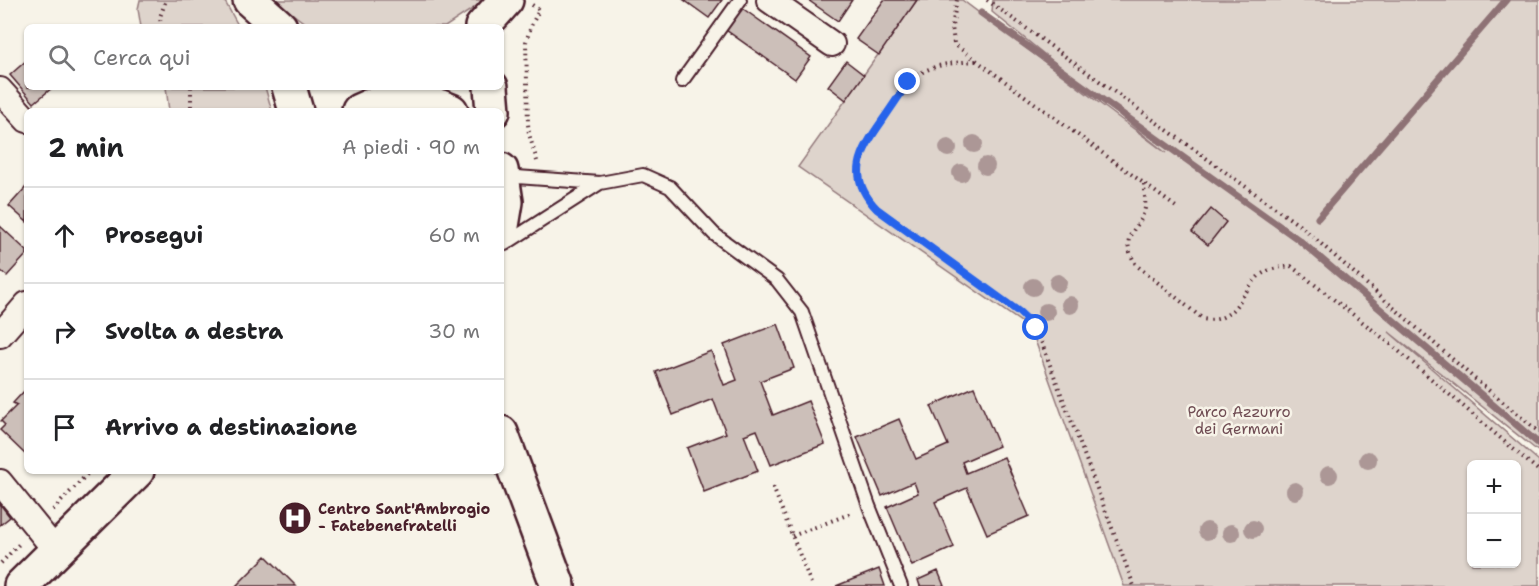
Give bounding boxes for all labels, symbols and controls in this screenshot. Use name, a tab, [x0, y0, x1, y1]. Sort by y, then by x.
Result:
search box	[24, 24, 504, 90]
icon: search	[45, 41, 78, 74]
text: Cerca qui	[93, 43, 191, 72]
route end	[894, 68, 920, 94]
text: 2 min	[48, 130, 124, 165]
text: A piedi · 90 m	[342, 134, 480, 160]
icon: ahead	[48, 219, 81, 252]
text: Prosegui	[105, 221, 203, 250]
text: 60 m	[428, 222, 480, 248]
route start	[1022, 314, 1048, 340]
icon: right	[48, 315, 81, 348]
text: Svolta a destra	[105, 317, 283, 346]
text: 30 m	[428, 318, 480, 344]
park label: Parco Azzurro dei Germani	[1188, 402, 1290, 439]
icon: arrive	[48, 411, 81, 444]
text: Arrivo a destinazione	[105, 413, 357, 442]
map controls	[1467, 460, 1521, 568]
button: +	[1467, 460, 1521, 514]
place label: Centro Sant'Ambrogio - Fatebenefratelli	[318, 499, 491, 536]
hospital icon: Centro Sant'Ambrogio - Fatebenefratelli	[277, 500, 313, 536]
button: −	[1467, 514, 1521, 568]

